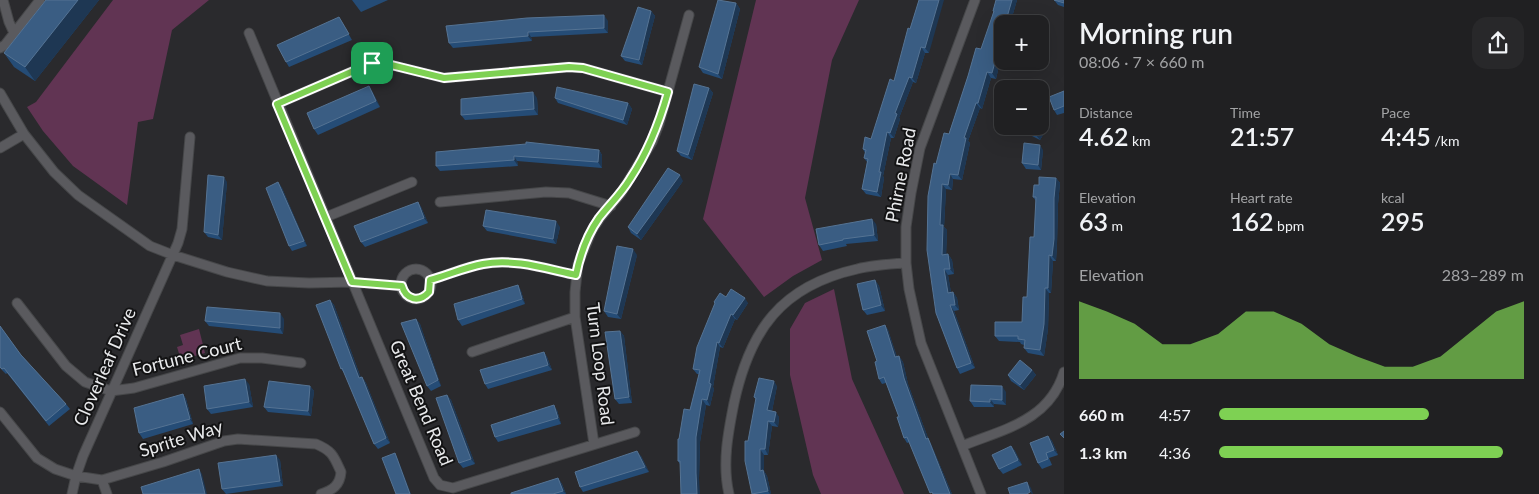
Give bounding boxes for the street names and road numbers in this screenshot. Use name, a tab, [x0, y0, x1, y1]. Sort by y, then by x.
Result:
street label: Phirne Road	[880, 126, 920, 224]
street label: Turn Loop Road	[583, 301, 619, 427]
street label: Cloverleaf Drive	[68, 304, 140, 429]
street label: Fortune Court	[130, 332, 244, 380]
street label: Great Bend Road	[386, 337, 458, 469]
street label: Sprite Way	[136, 415, 226, 461]

